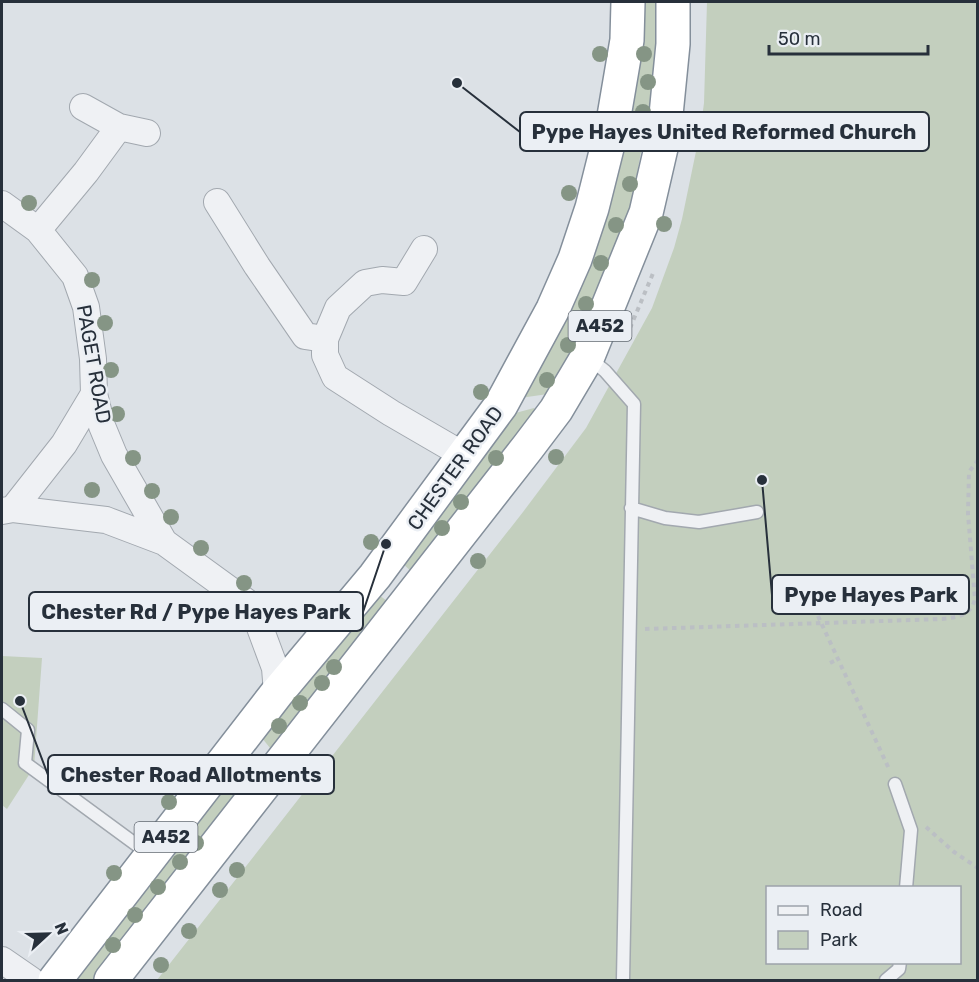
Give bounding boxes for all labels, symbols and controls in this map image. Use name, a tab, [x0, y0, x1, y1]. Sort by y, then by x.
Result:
scale bar	[769, 18, 928, 56]
text: 50 m	[778, 28, 821, 50]
callout: Pype Hayes United Reformed Church	[520, 112, 929, 151]
text: Pype Hayes United Reformed Church	[531, 119, 917, 144]
street label: PAGET ROAD	[72, 303, 116, 425]
road number: A452	[568, 311, 632, 341]
street label: CHESTER ROAD	[402, 401, 508, 535]
callout: Pype Hayes Park	[772, 575, 969, 614]
text: Pype Hayes Park	[784, 582, 958, 607]
callout: Chester Rd / Pype Hayes Park	[29, 592, 363, 631]
text: Chester Rd / Pype Hayes Park	[41, 599, 351, 624]
callout: Chester Road Allotments	[48, 755, 334, 794]
text: Chester Road Allotments	[60, 762, 322, 787]
road number: A452	[134, 822, 198, 852]
legend	[766, 886, 961, 964]
text: Road	[820, 899, 863, 921]
north arrow	[18, 904, 78, 964]
text: N	[50, 920, 72, 937]
text: Park	[820, 929, 858, 951]

